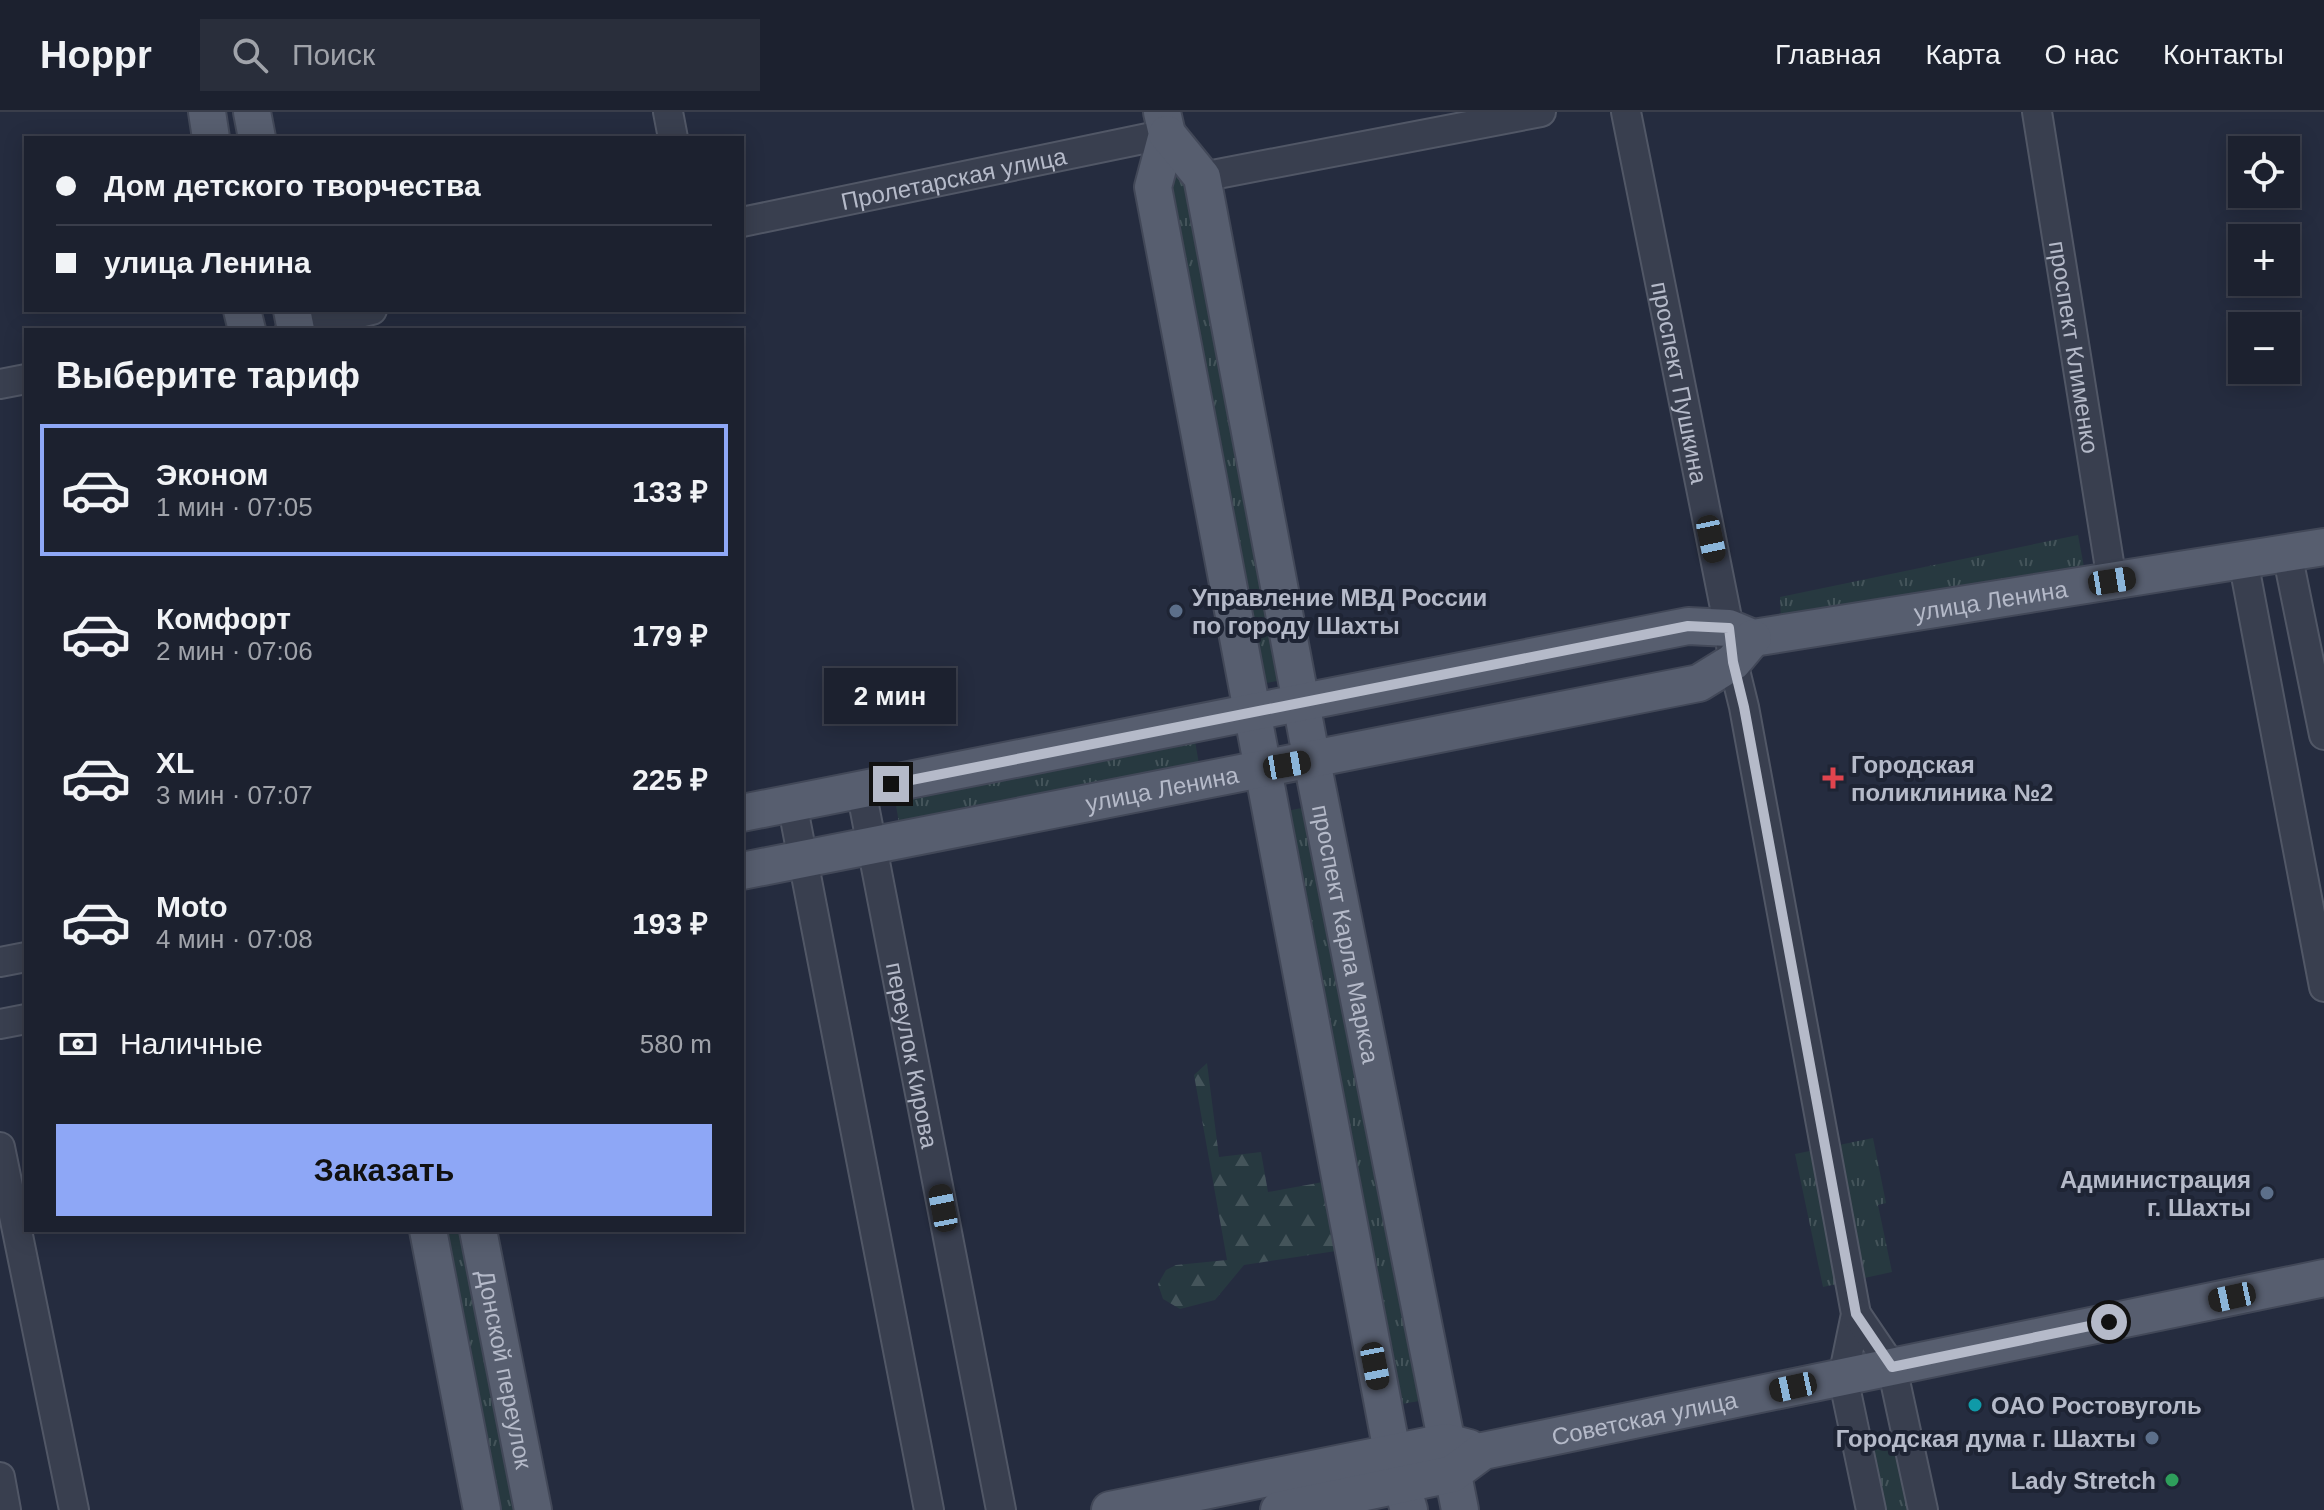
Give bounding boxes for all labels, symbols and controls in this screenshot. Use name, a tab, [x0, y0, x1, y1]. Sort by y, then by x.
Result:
search box	[200, 19, 760, 91]
icon: search	[228, 33, 272, 77]
text: Hoppr	[40, 34, 152, 76]
text: Поиск	[292, 38, 375, 71]
text: Главная	[1775, 39, 1882, 70]
text: Карта	[1926, 39, 2000, 70]
text: О нас	[2044, 39, 2119, 70]
text: Контакты	[2163, 39, 2284, 70]
map controls	[2228, 136, 2300, 384]
button: locate	[2228, 136, 2300, 208]
street label: Пролетарская улица	[838, 142, 1069, 215]
text: Дом детского творчества	[104, 169, 481, 202]
button: +	[2228, 224, 2300, 296]
street label: проспект Клименко	[2044, 239, 2105, 455]
text: улица Ленина	[104, 246, 311, 279]
street label: проспект Пушкина	[1647, 279, 1714, 487]
button: −	[2228, 312, 2300, 384]
text: Выберите тариф	[56, 355, 360, 396]
icon: car	[60, 454, 132, 526]
text: Эконом	[156, 458, 269, 491]
text: 133 ₽	[632, 475, 708, 508]
text: 1 мин · 07:05	[156, 492, 313, 522]
car	[1694, 513, 1728, 565]
car	[2086, 565, 2138, 597]
street label: улица Ленина	[1912, 574, 2070, 626]
place label: Управление МВД России по городу Шахты	[1192, 584, 1487, 639]
icon: car	[60, 598, 132, 670]
text: Комфорт	[156, 602, 291, 635]
marker: Управление МВД России по городу Шахты	[1167, 602, 1185, 620]
text: 179 ₽	[632, 619, 708, 652]
text: 2 мин · 07:06	[156, 636, 313, 666]
callout: 2 мин	[825, 668, 957, 724]
text: 2 мин	[854, 681, 926, 711]
icon: car	[60, 742, 132, 814]
text: XL	[156, 746, 194, 779]
car	[1261, 749, 1313, 781]
place label: Городская поликлиника №2	[1851, 751, 2053, 806]
street label: улица Ленина	[1083, 760, 1241, 817]
text: 225 ₽	[632, 763, 708, 796]
route end	[873, 766, 909, 802]
marker: Городская поликлиника №2	[1822, 767, 1844, 789]
text: 3 мин · 07:07	[156, 780, 313, 810]
street label: проспект Карла Маркса	[1307, 802, 1385, 1066]
icon: car	[60, 886, 132, 958]
text: Moto	[156, 890, 228, 923]
text: 193 ₽	[632, 907, 708, 940]
text: 4 мин · 07:08	[156, 924, 313, 954]
street label: переулок Кирова	[881, 960, 944, 1151]
icon: cash	[56, 1022, 100, 1066]
text: Наличные	[120, 1027, 263, 1060]
text: 580 m	[640, 1029, 712, 1059]
button: Заказать	[56, 1124, 712, 1216]
place label: Администрация г. Шахты	[2060, 1166, 2251, 1221]
car	[927, 1182, 959, 1234]
marker: Администрация г. Шахты	[2258, 1184, 2276, 1202]
street label: Донской переулок	[473, 1268, 538, 1471]
car	[2206, 1280, 2258, 1314]
route start	[2091, 1304, 2127, 1340]
car	[1359, 1340, 1391, 1392]
car	[1767, 1370, 1819, 1404]
street label: Советская улица	[1549, 1385, 1740, 1450]
place label: ОАО Ростовуголь	[1991, 1392, 2202, 1419]
marker: ОАО Ростовуголь	[1966, 1396, 1984, 1414]
place label: Городская дума г. Шахты	[1836, 1425, 2136, 1452]
marker: Городская дума г. Шахты	[2143, 1429, 2161, 1447]
place label: Lady Stretch	[2011, 1467, 2156, 1494]
marker: Lady Stretch	[2163, 1471, 2181, 1489]

